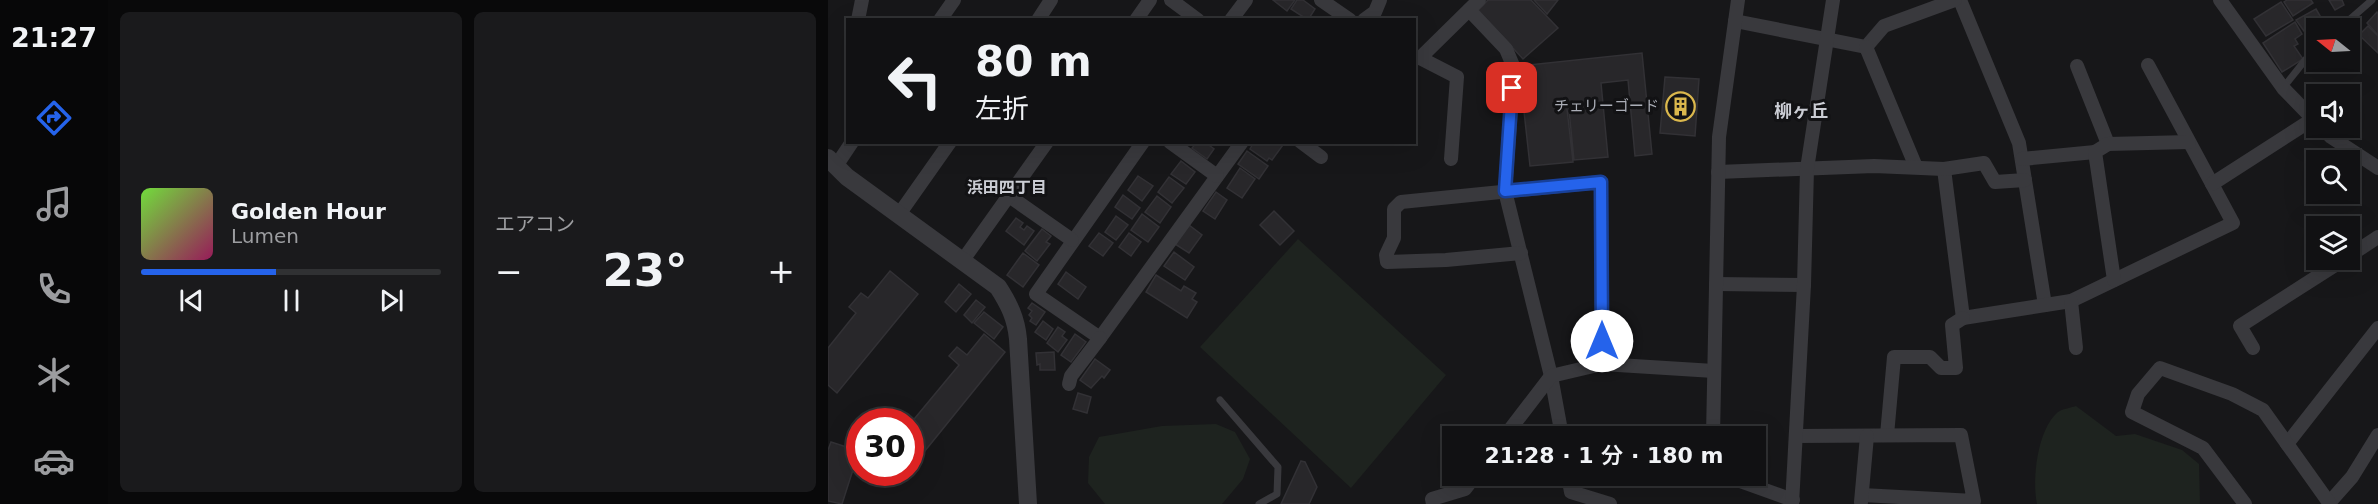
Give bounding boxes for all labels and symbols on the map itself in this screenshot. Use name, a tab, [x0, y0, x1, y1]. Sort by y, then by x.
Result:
north arrow	[2306, 18, 2360, 72]
pin	[1486, 62, 1537, 113]
building icon: チェリーゴード	[1664, 90, 1696, 122]
place label: チェリーゴード	[1554, 97, 1659, 115]
district label: 柳ヶ丘	[1774, 100, 1828, 121]
district label: 浜田四丁目	[967, 178, 1047, 197]
position arrow	[1570, 309, 1634, 373]
speed limit sign: 30	[846, 408, 924, 486]

